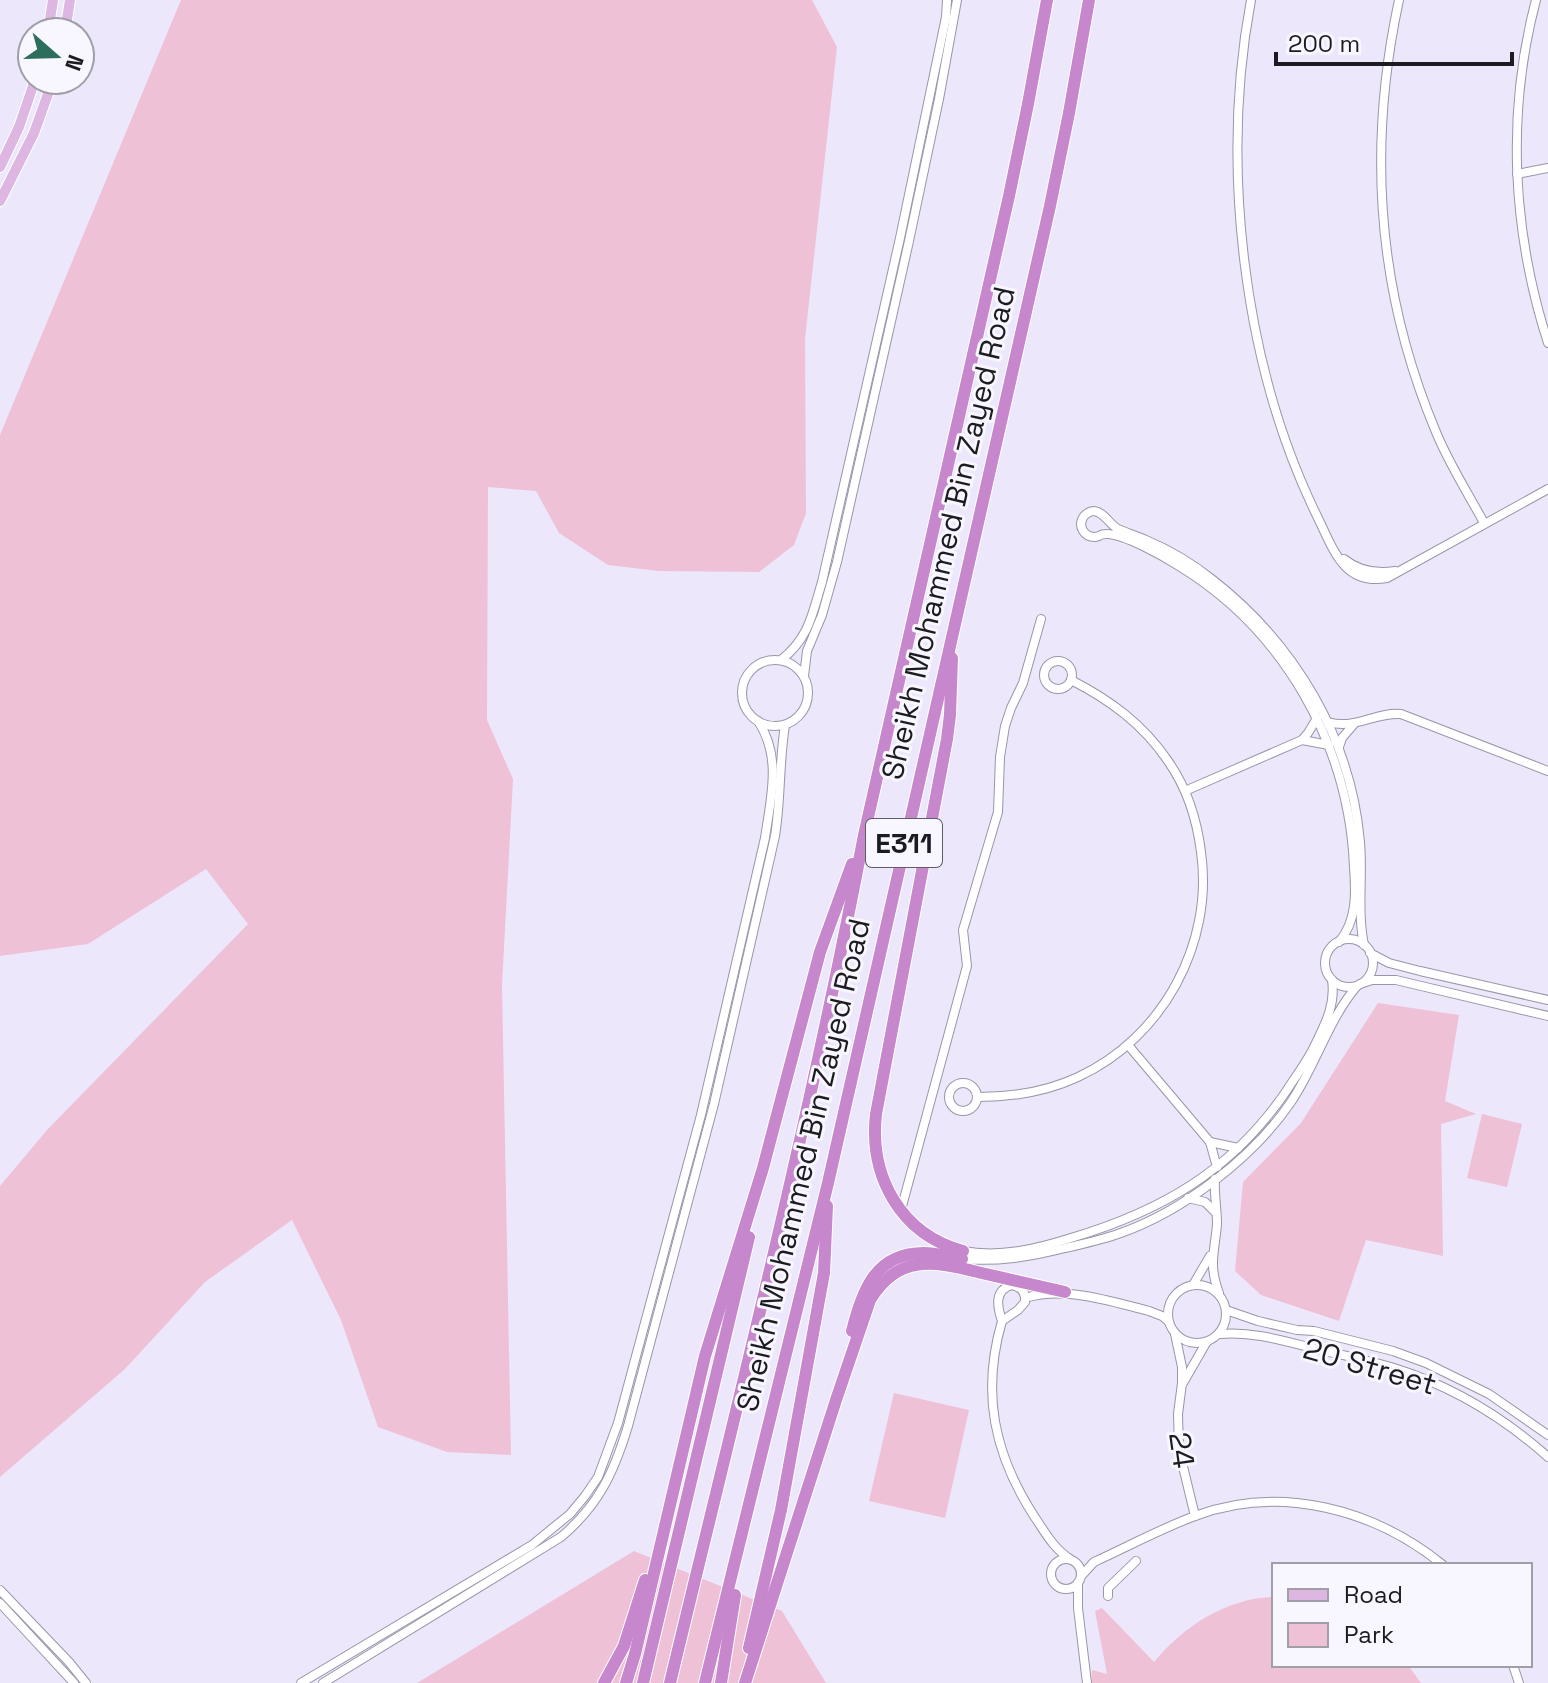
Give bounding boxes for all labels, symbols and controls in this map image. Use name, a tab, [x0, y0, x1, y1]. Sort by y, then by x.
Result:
north arrow	[16, 16, 96, 96]
scale bar	[1276, 16, 1512, 66]
text: 200 m	[1288, 28, 1360, 59]
text: N	[59, 51, 90, 75]
street label: Sheikh Mohammed Bin Zayed Road	[872, 283, 1024, 783]
road number: E311	[866, 819, 942, 867]
street label: Sheikh Mohammed Bin Zayed Road	[727, 915, 879, 1415]
street label: 20 Street	[1299, 1328, 1441, 1404]
street label: 24	[1160, 1429, 1204, 1471]
legend	[1272, 1563, 1532, 1667]
text: Road	[1344, 1579, 1403, 1610]
text: Park	[1344, 1619, 1394, 1650]

